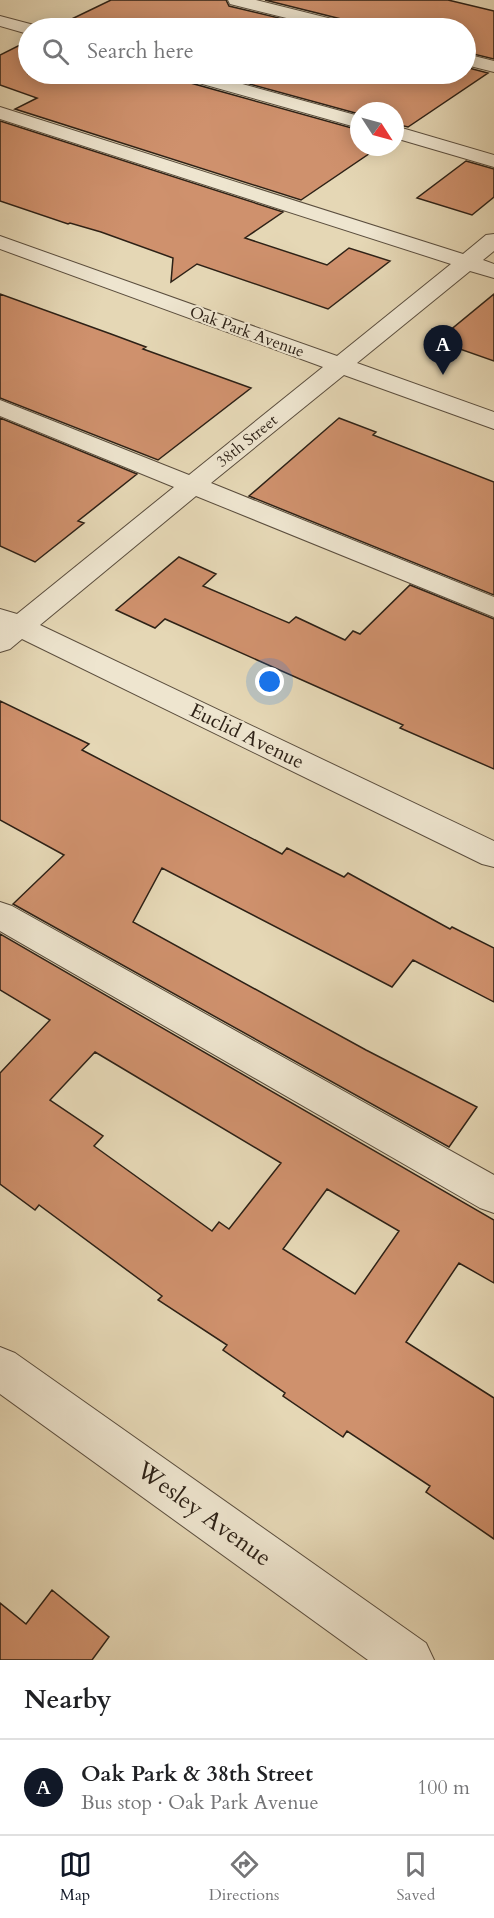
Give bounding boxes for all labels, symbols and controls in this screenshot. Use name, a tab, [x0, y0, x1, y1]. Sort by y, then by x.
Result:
search box	[18, 18, 476, 84]
icon: search	[39, 35, 72, 68]
text: Search here	[87, 36, 194, 66]
north arrow	[350, 102, 404, 156]
street label: Oak Park Avenue	[187, 301, 307, 363]
pin: A	[424, 326, 462, 375]
street label: 38th Street	[212, 409, 282, 473]
your location	[255, 667, 284, 696]
street label: Euclid Avenue	[185, 697, 309, 775]
street label: Wesley Avenue	[129, 1453, 278, 1574]
text: Nearby	[24, 1682, 112, 1717]
text: Oak Park & 38th Street	[81, 1759, 313, 1789]
text: A	[36, 1774, 51, 1801]
text: 100 m	[417, 1774, 470, 1801]
text: Bus stop · Oak Park Avenue	[81, 1789, 319, 1816]
tab: Map	[59, 1848, 92, 1906]
tab: Directions	[209, 1848, 279, 1906]
tab: Saved	[397, 1848, 435, 1906]

